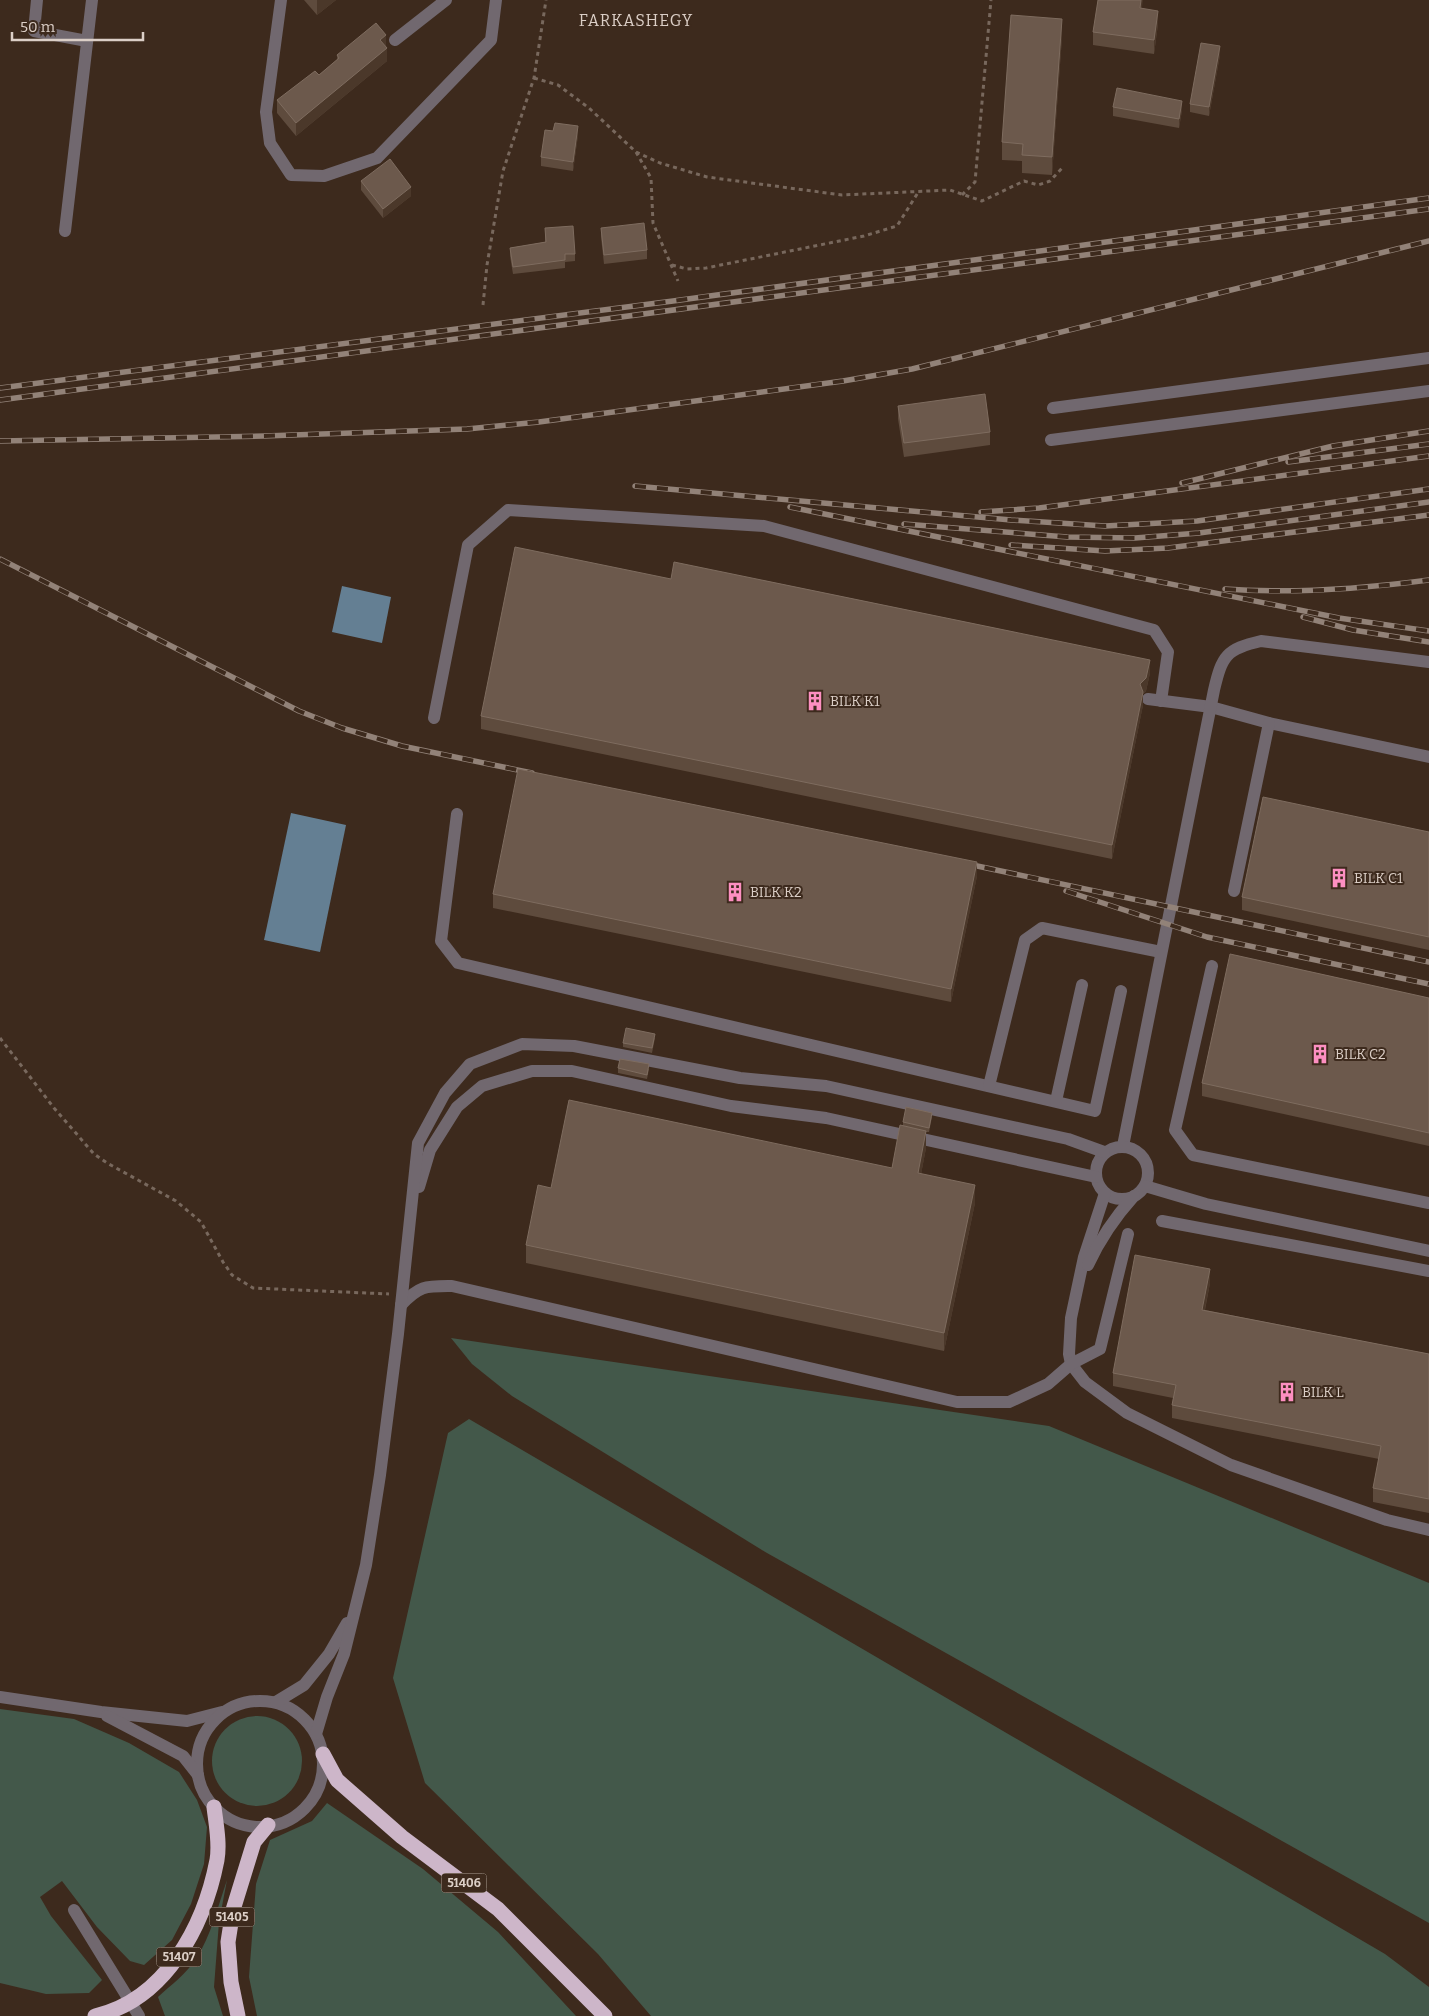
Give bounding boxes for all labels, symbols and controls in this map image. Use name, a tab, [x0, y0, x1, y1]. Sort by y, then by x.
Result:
scale bar	[12, 10, 144, 42]
district label: FARKASHEGY	[579, 11, 693, 30]
text: 50 m	[20, 18, 56, 36]
building icon: BILK K1	[804, 690, 826, 712]
place label: BILK K1	[830, 693, 880, 710]
building icon: BILK C1	[1328, 867, 1350, 889]
place label: BILK C1	[1354, 870, 1403, 887]
building icon: BILK K2	[724, 881, 746, 903]
place label: BILK K2	[750, 884, 802, 901]
building icon: BILK C2	[1309, 1043, 1331, 1065]
place label: BILK C2	[1335, 1046, 1386, 1063]
building icon: BILK L	[1276, 1381, 1298, 1403]
place label: BILK L	[1302, 1384, 1344, 1401]
road number: 51406	[442, 1874, 486, 1892]
road number: 51405	[210, 1908, 254, 1926]
road number: 51407	[156, 1948, 202, 1966]

